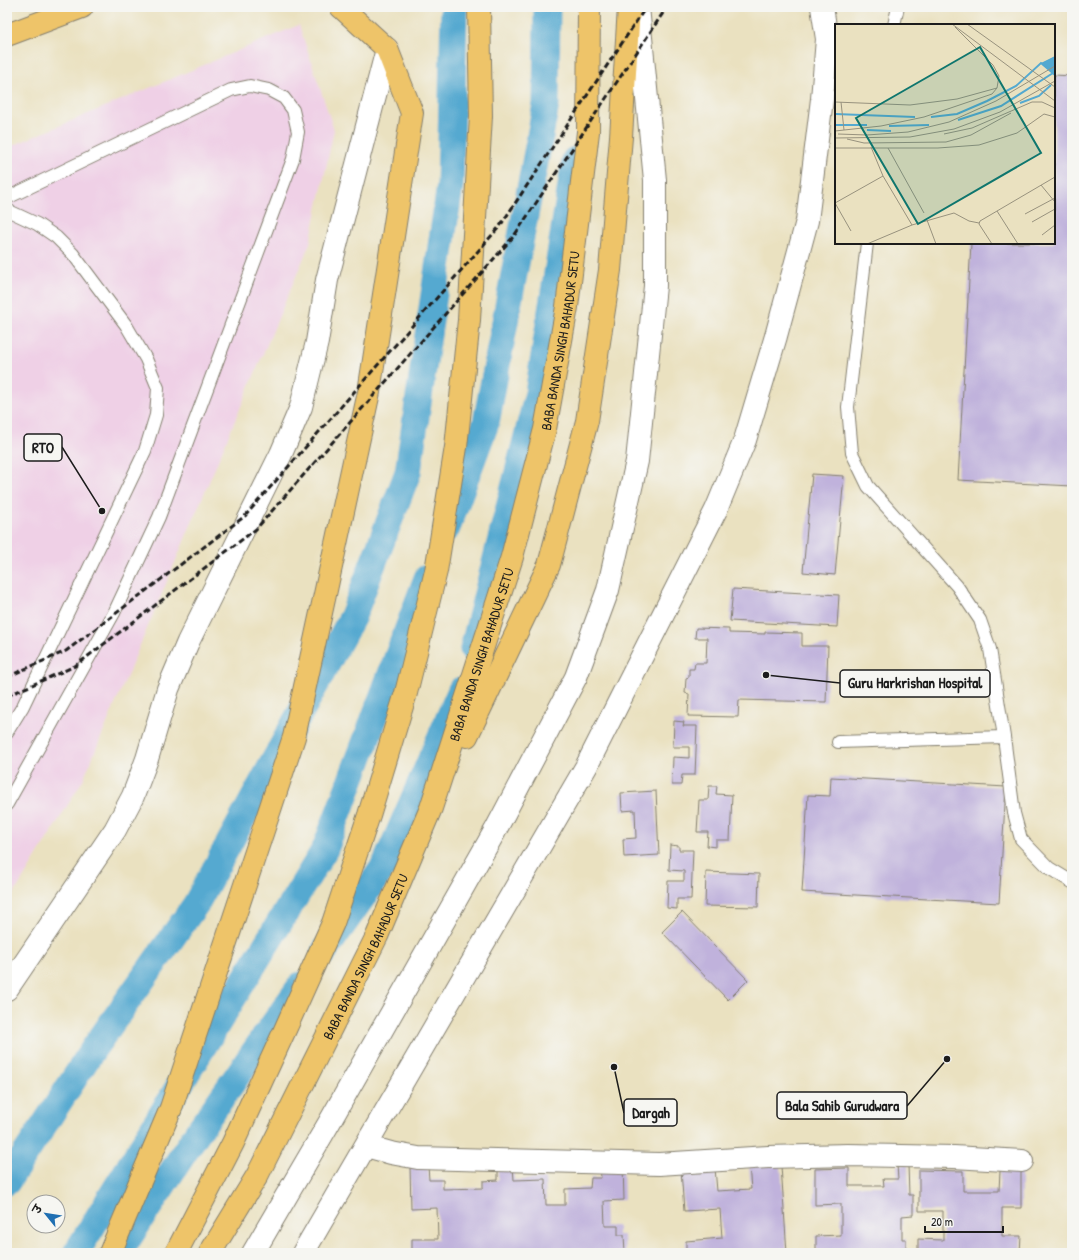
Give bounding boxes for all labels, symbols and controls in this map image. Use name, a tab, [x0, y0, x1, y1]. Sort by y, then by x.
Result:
inset map	[835, 24, 1055, 244]
street label: BABA BANDA SINGH BAHADUR SETU	[535, 250, 583, 432]
callout: RTO	[24, 434, 62, 461]
text: RTO	[32, 437, 55, 458]
street label: BABA BANDA SINGH BAHADUR SETU	[444, 565, 518, 743]
callout: Guru Harkrishan Hospital	[840, 670, 990, 697]
text: Guru Harkrishan Hospital	[848, 672, 983, 694]
street label: BABA BANDA SINGH BAHADUR SETU	[317, 870, 412, 1042]
callout: Bala Sahib Gurudwara	[777, 1092, 907, 1119]
text: Bala Sahib Gurudwara	[785, 1095, 899, 1116]
callout: Dargah	[624, 1099, 677, 1126]
text: Dargah	[632, 1102, 671, 1124]
north arrow	[26, 1194, 66, 1234]
text: उ	[29, 1201, 46, 1217]
scale bar	[925, 1208, 1003, 1234]
text: 20 m	[931, 1213, 953, 1230]

